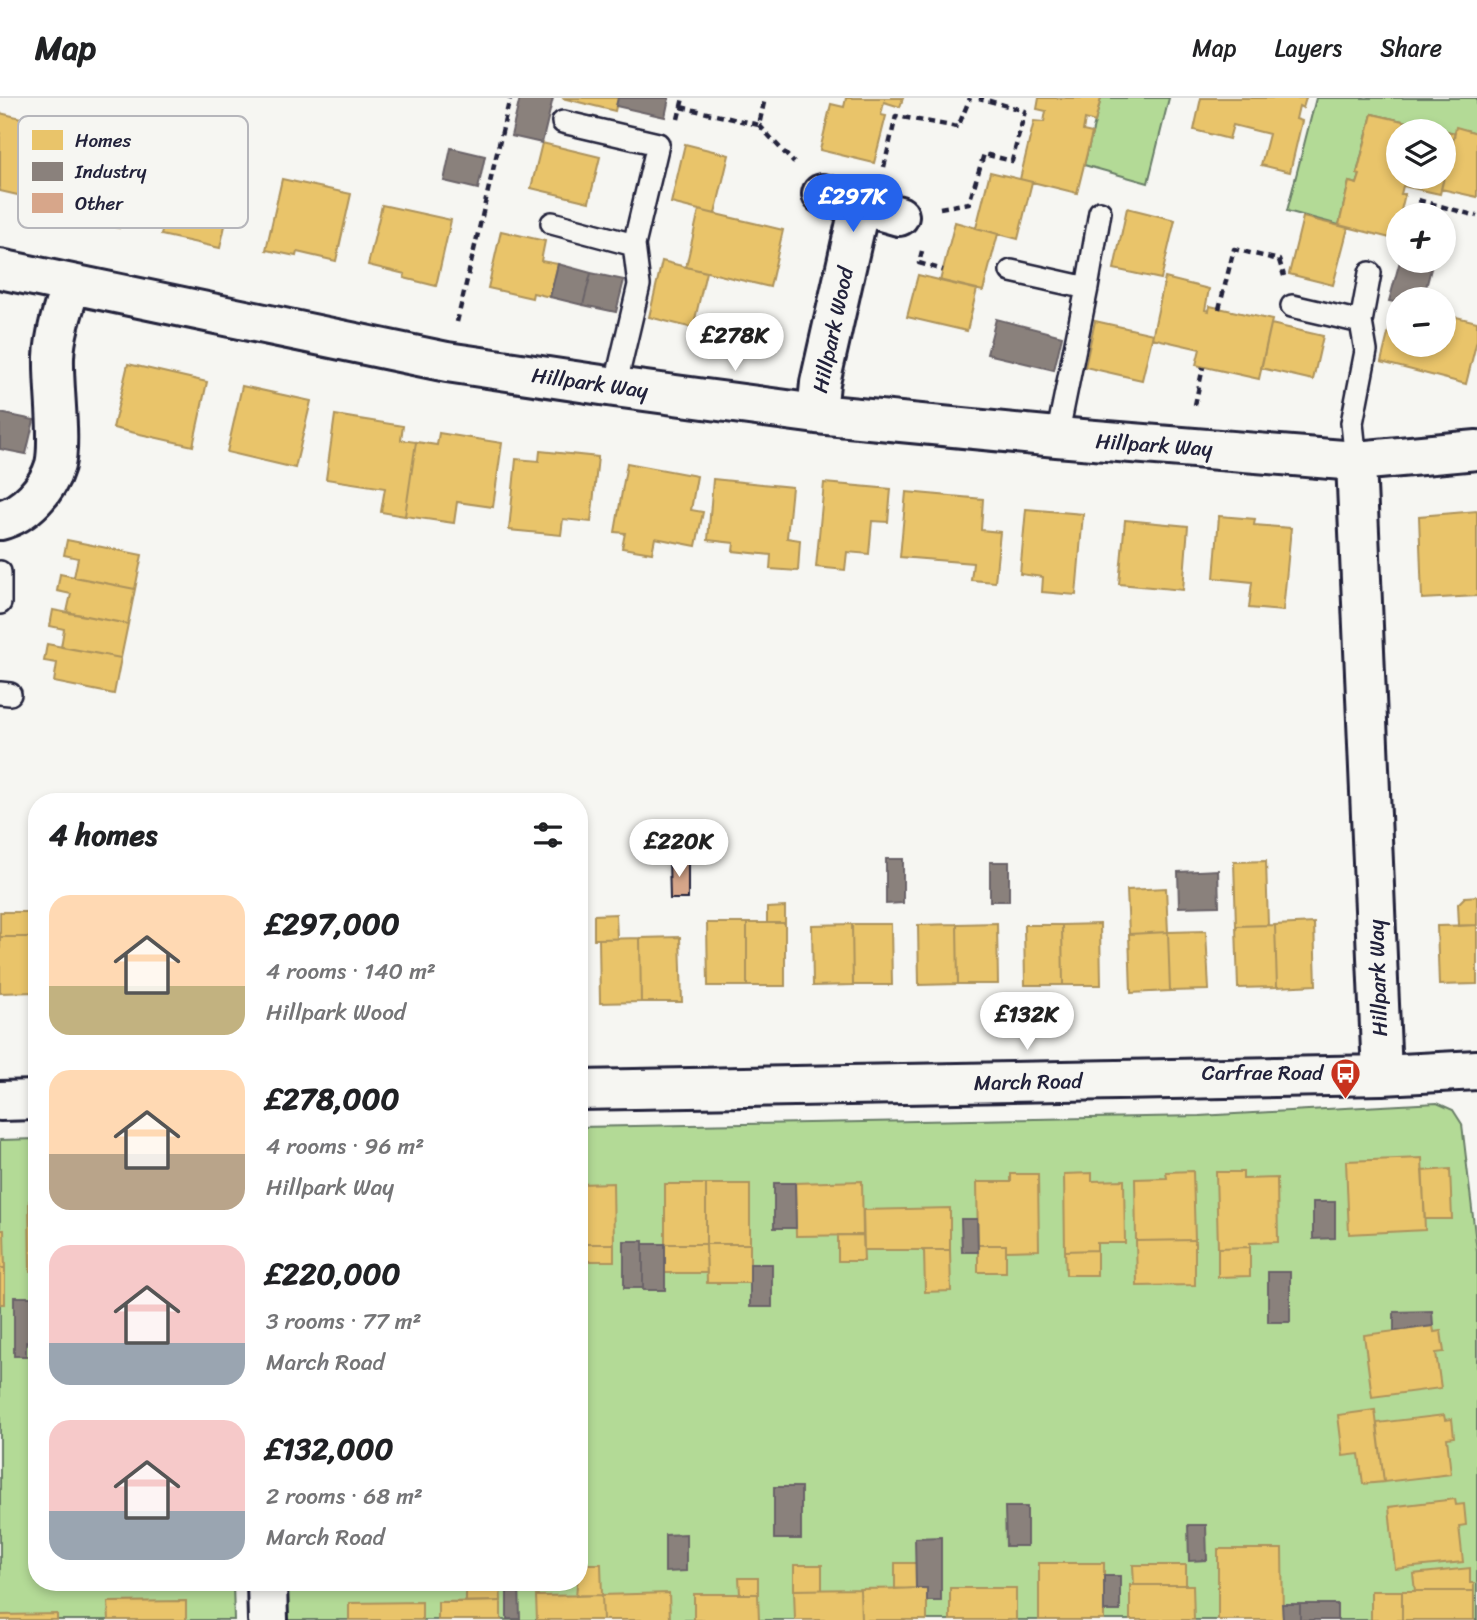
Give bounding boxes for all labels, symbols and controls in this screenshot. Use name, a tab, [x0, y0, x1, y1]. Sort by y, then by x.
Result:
text: Map	[35, 19, 96, 77]
text: Map	[1192, 27, 1237, 69]
text: Layers	[1275, 27, 1342, 69]
text: Share	[1380, 27, 1442, 69]
legend	[18, 116, 248, 228]
map controls	[1386, 119, 1456, 357]
button: layers	[1386, 119, 1456, 189]
text: Homes	[75, 124, 131, 157]
text: Industry	[74, 155, 147, 188]
pin: £297K	[804, 174, 902, 234]
text: £297K	[820, 176, 886, 217]
text: Other	[75, 187, 124, 220]
button: +	[1386, 203, 1456, 273]
street label: Hillpark Wood	[801, 262, 865, 396]
button: −	[1386, 287, 1456, 357]
pin: £278K	[686, 314, 784, 373]
text: £278K	[702, 315, 768, 356]
street label: Hillpark Way	[529, 356, 651, 410]
street label: Hillpark Way	[1094, 422, 1214, 468]
text: 4 homes	[49, 808, 157, 862]
icon: filters	[529, 816, 567, 854]
pin: £220K	[630, 820, 728, 879]
text: £220K	[645, 821, 713, 862]
text: £297,000	[266, 897, 400, 951]
street label: Hillpark Way	[1357, 919, 1399, 1037]
icon: home	[105, 923, 189, 1007]
text: 4 rooms · 140 m²	[266, 951, 436, 992]
text: Hillpark Wood	[266, 992, 406, 1033]
pin: £132K	[978, 992, 1076, 1052]
text: £132K	[996, 994, 1058, 1035]
place label: Carfrae Road	[1202, 1054, 1325, 1092]
bus stop icon: Carfrae Road	[1329, 1056, 1363, 1100]
street label: March Road	[974, 1062, 1084, 1102]
text: £278,000	[266, 1072, 399, 1126]
icon: home	[105, 1098, 189, 1182]
text: 4 rooms · 96 m²	[266, 1126, 424, 1167]
text: Hillpark Way	[266, 1167, 394, 1208]
text: £220,000	[266, 1247, 400, 1301]
icon: home	[105, 1273, 189, 1357]
text: 3 rooms · 77 m²	[266, 1301, 422, 1342]
text: March Road	[266, 1342, 385, 1383]
text: £132,000	[266, 1422, 394, 1476]
icon: home	[105, 1448, 189, 1532]
text: 2 rooms · 68 m²	[266, 1476, 423, 1517]
text: March Road	[266, 1517, 385, 1558]

